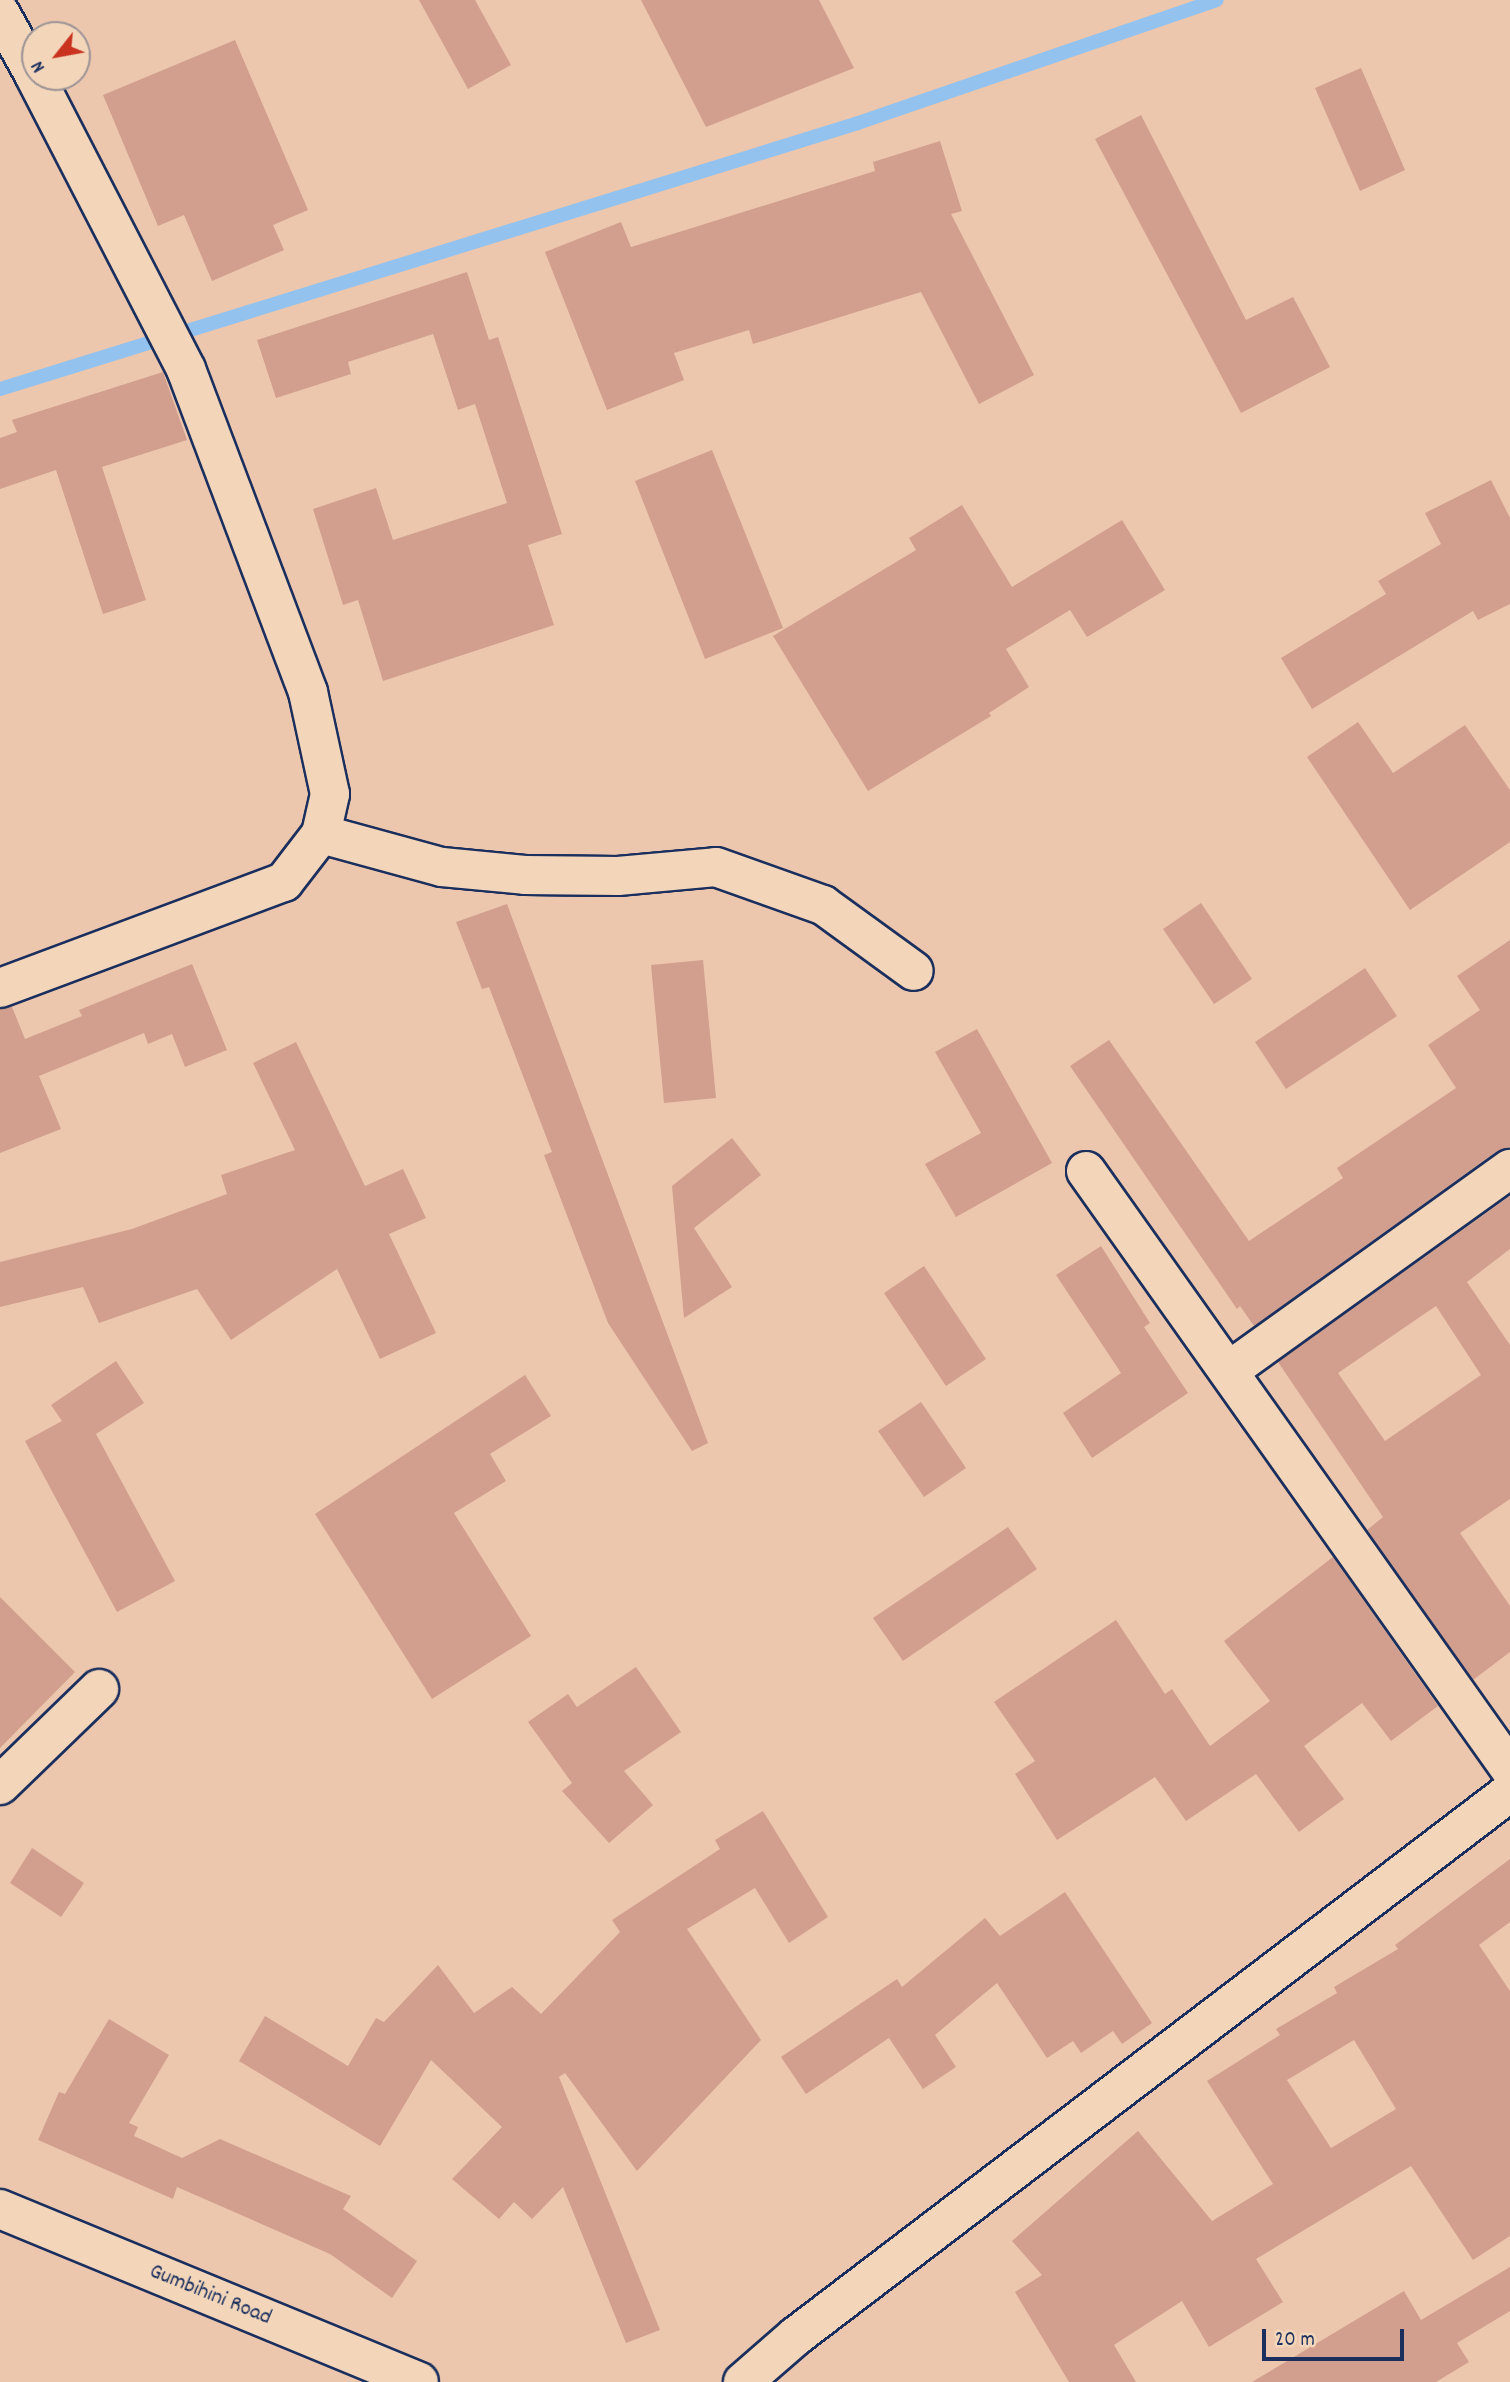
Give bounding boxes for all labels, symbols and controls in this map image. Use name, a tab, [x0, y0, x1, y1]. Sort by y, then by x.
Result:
north arrow	[21, 21, 91, 91]
text: N	[25, 55, 53, 77]
street label: Gumbihini Road	[145, 2259, 275, 2333]
scale bar	[1265, 2316, 1407, 2360]
text: 20 m	[1275, 2326, 1315, 2356]

